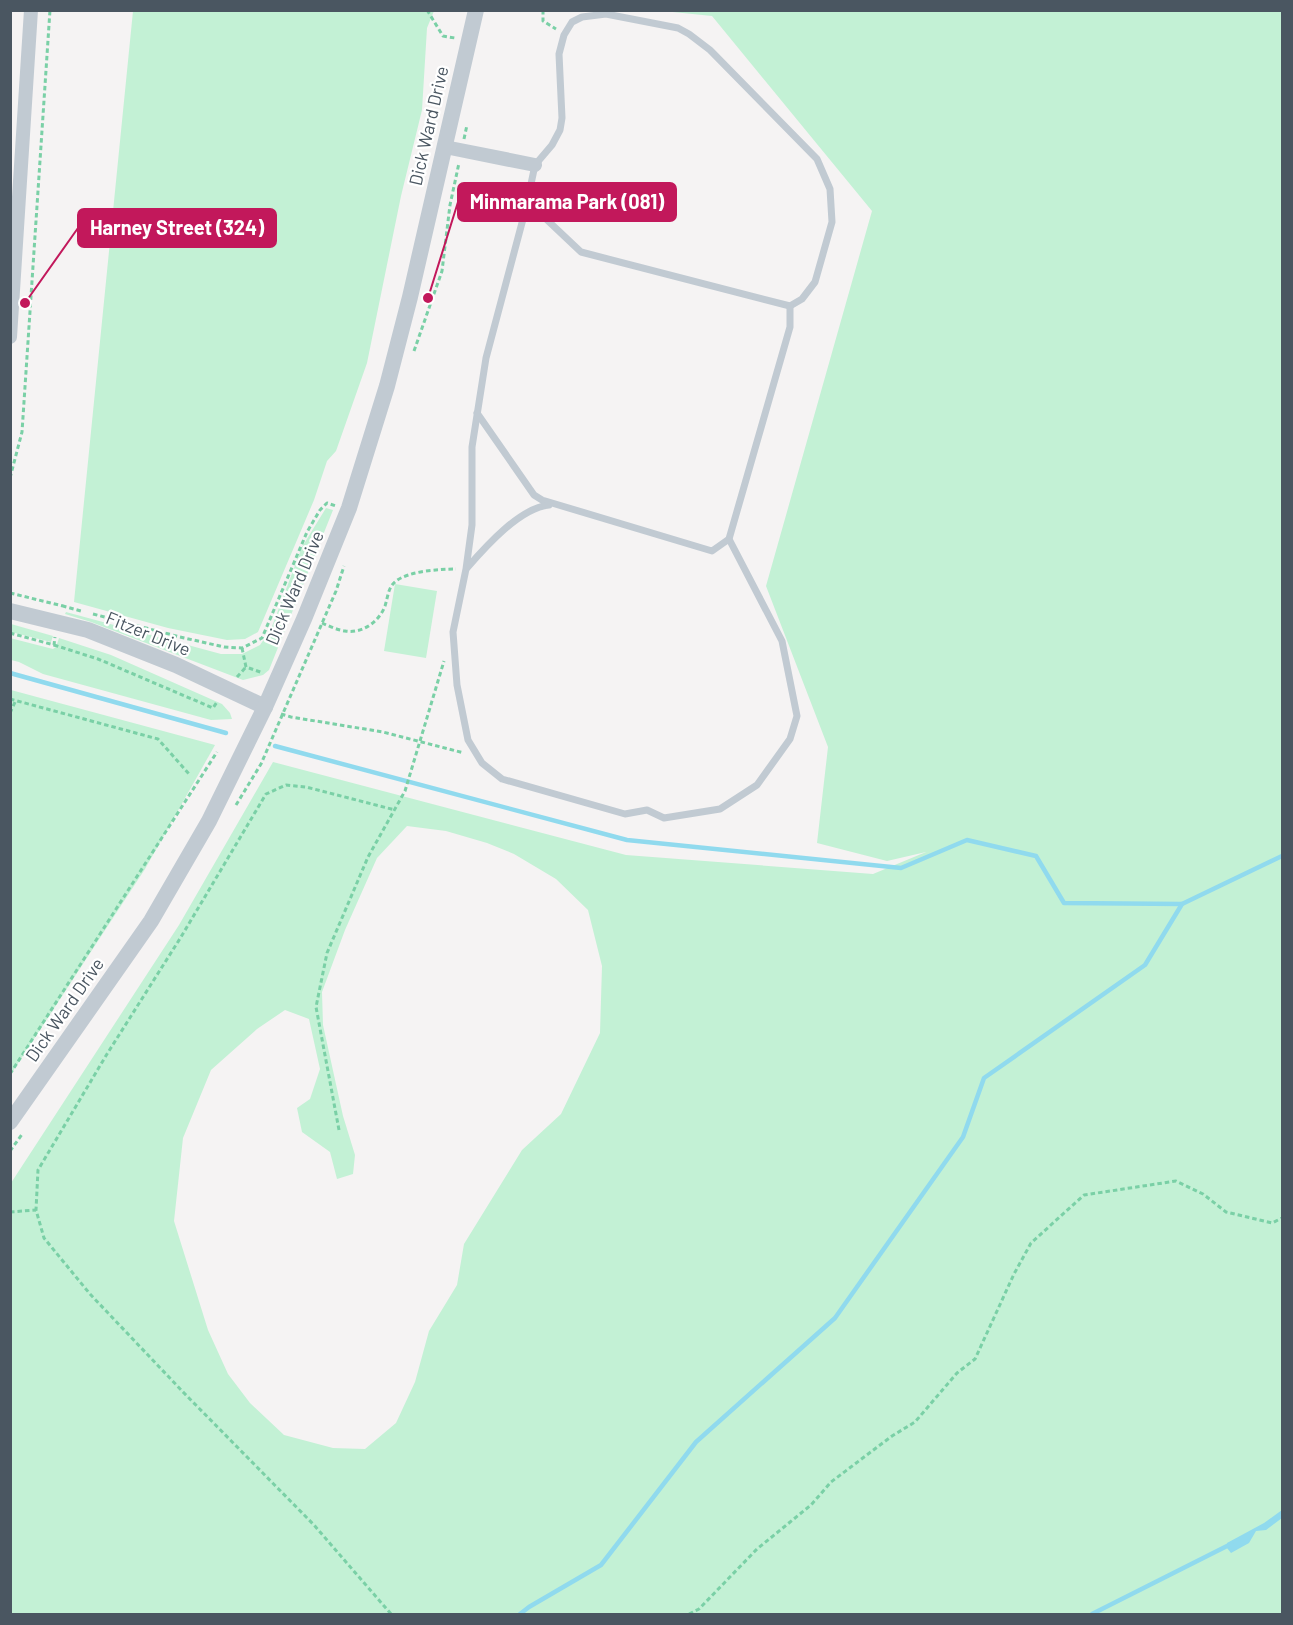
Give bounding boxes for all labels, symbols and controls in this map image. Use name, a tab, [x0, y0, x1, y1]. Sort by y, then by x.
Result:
street label: Dick Ward Drive	[404, 64, 452, 188]
callout: Minmarama Park (081)	[458, 183, 676, 221]
text: Minmarama Park (081)	[470, 189, 664, 213]
callout: Harney Street (324)	[78, 209, 276, 247]
text: Harney Street (324)	[90, 215, 264, 239]
street label: Dick Ward Drive	[260, 527, 328, 648]
street label: Fitzer Drive	[103, 606, 194, 660]
street label: Dick Ward Drive	[20, 953, 108, 1066]

